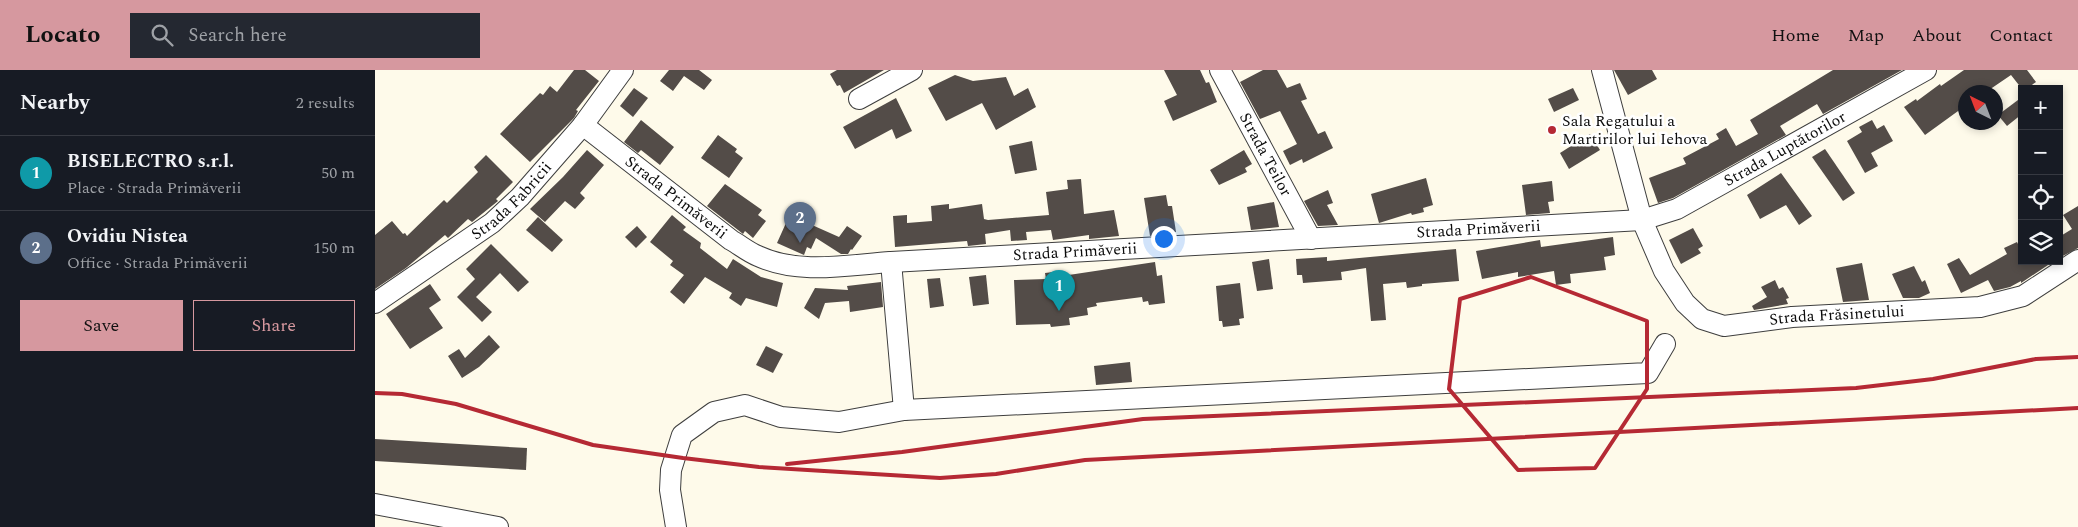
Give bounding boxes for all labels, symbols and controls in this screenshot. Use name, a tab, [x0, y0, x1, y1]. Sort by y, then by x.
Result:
search box	[130, 13, 480, 58]
text: Locato	[25, 17, 100, 53]
icon: search	[148, 21, 176, 49]
text: Search here	[188, 21, 287, 50]
text: Home	[1771, 22, 1820, 49]
text: Map	[1848, 22, 1884, 49]
text: About	[1912, 22, 1962, 49]
text: Contact	[1990, 22, 2053, 49]
north arrow	[1958, 85, 2003, 130]
map controls	[2018, 85, 2063, 265]
button: +	[2018, 85, 2063, 130]
text: Nearby	[20, 87, 90, 119]
text: 2 results	[296, 91, 355, 115]
street label: Strada Luptătorilor	[1719, 105, 1850, 193]
street label: Strada Teilor	[1233, 108, 1298, 201]
place label: Sala Regatului a Martirilor lui Iehova	[1562, 109, 1708, 151]
marker: Sala Regatului a Martirilor lui Iehova	[1546, 124, 1558, 136]
button: −	[2018, 130, 2063, 175]
text: BISELECTRO s.r.l.	[67, 147, 234, 176]
street label: Strada Primăverii	[620, 150, 733, 245]
street label: Strada Fabricii	[466, 156, 558, 246]
text: 1	[32, 161, 40, 185]
text: 50 m	[321, 161, 355, 185]
button: locate	[2018, 175, 2063, 220]
text: Place · Strada Primăverii	[67, 176, 241, 200]
pin: 2	[784, 202, 816, 243]
street label: Strada Primăverii	[1416, 214, 1541, 245]
button: layers	[2018, 220, 2063, 265]
text: Ovidiu Nistea	[67, 222, 188, 251]
your location	[1151, 226, 1177, 252]
text: 2	[32, 236, 40, 260]
text: 150 m	[313, 236, 355, 260]
street label: Strada Primăverii	[1012, 236, 1138, 267]
text: Office · Strada Primăverii	[67, 251, 248, 275]
pin: 1	[1043, 270, 1075, 311]
street label: Strada Frăsinetului	[1768, 299, 1905, 332]
button: Save	[20, 300, 183, 351]
button: Share	[193, 300, 355, 351]

